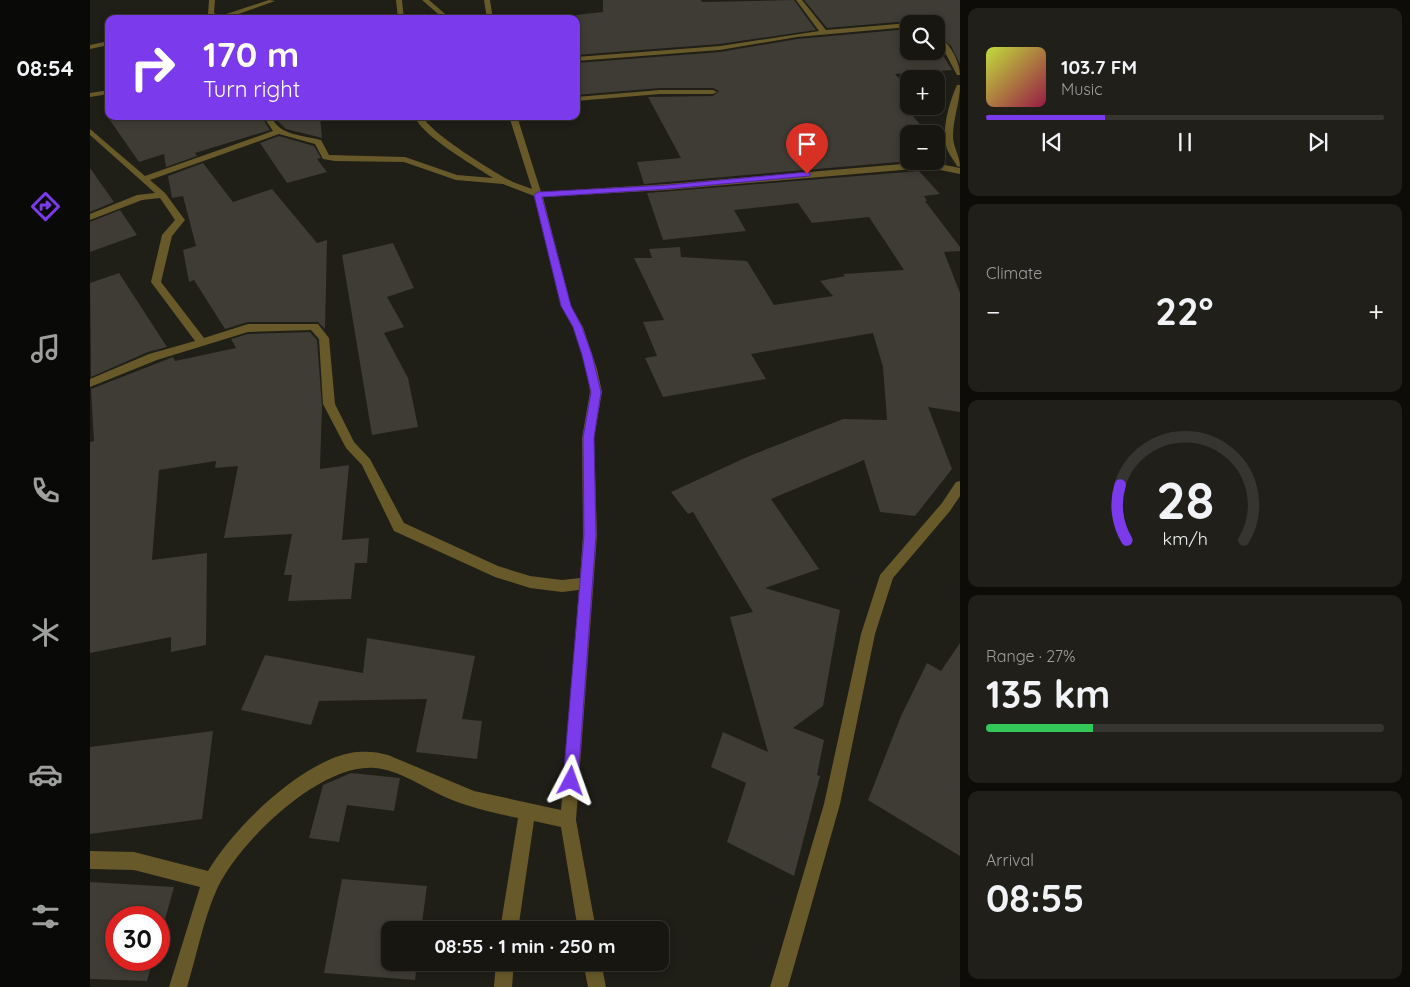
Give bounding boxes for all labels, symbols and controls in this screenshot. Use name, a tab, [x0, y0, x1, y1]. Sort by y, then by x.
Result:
map controls	[900, 15, 945, 170]
button: search	[900, 15, 945, 60]
text: 170 m	[203, 32, 299, 76]
icon: right	[120, 35, 185, 100]
text: 08:54	[16, 54, 74, 82]
text: 103.7 FM	[1061, 55, 1137, 79]
button: +	[900, 70, 945, 115]
text: Turn right	[203, 75, 300, 103]
text: Music	[1061, 79, 1103, 99]
pin	[786, 123, 828, 174]
button: −	[900, 125, 945, 170]
icon: previous	[1038, 128, 1066, 156]
icon: pause	[1171, 128, 1199, 156]
icon: next	[1304, 128, 1332, 156]
icon: arrive	[793, 130, 821, 158]
icon: directions	[28, 189, 63, 224]
text: Climate	[986, 263, 1042, 283]
text: 22°	[1155, 287, 1213, 335]
text: −	[986, 294, 1001, 329]
text: +	[1368, 294, 1384, 329]
icon: music	[28, 331, 63, 366]
text: 28	[1156, 467, 1214, 532]
icon: phone	[28, 473, 63, 508]
text: km/h	[1162, 527, 1208, 549]
icon: climate	[28, 615, 63, 650]
text: Range · 27%	[986, 646, 1075, 666]
text: 135 km	[986, 670, 1110, 718]
position arrow	[544, 754, 596, 806]
icon: car	[28, 757, 63, 792]
text: Arrival	[986, 850, 1034, 870]
text: 08:55	[986, 874, 1084, 922]
icon: filters	[28, 899, 63, 934]
speed limit sign: 30	[105, 906, 170, 971]
text: 08:55 · 1 min · 250 m	[434, 934, 616, 958]

